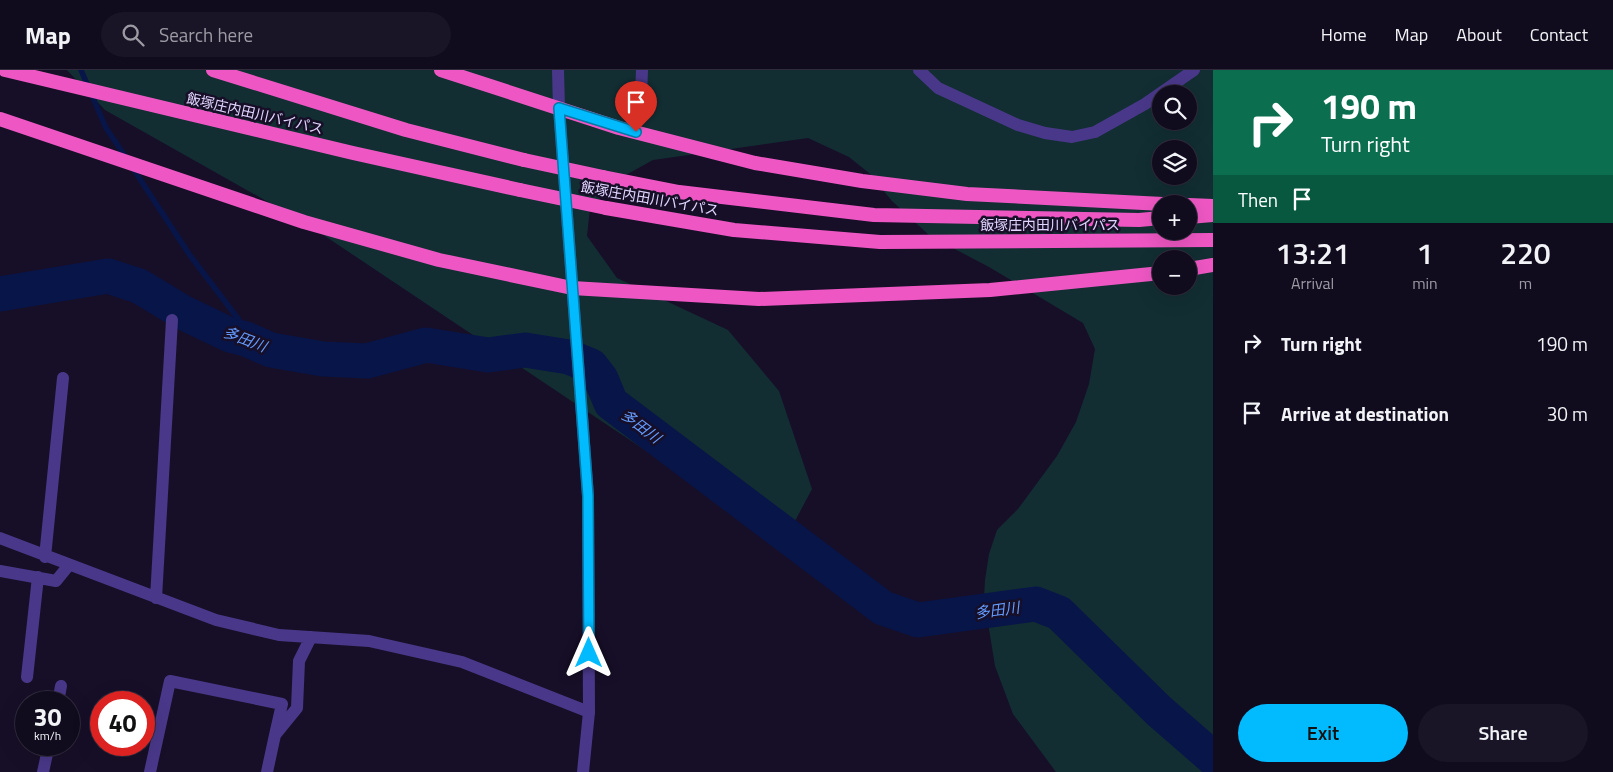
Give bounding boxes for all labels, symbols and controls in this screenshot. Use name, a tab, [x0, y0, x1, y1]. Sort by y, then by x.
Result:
search box	[101, 12, 451, 57]
text: Map	[25, 17, 71, 53]
text: Search here	[159, 20, 253, 49]
icon: search	[119, 21, 147, 49]
text: Home	[1321, 21, 1367, 48]
text: Map	[1395, 21, 1428, 48]
text: About	[1456, 21, 1502, 48]
text: Contact	[1530, 21, 1588, 48]
text: 190 m	[1321, 79, 1417, 133]
pin	[615, 81, 657, 132]
map controls	[1152, 85, 1197, 295]
button: search	[1152, 85, 1197, 130]
street label: 飯塚庄内田川バイパス	[185, 87, 325, 139]
icon: arrive	[622, 88, 650, 116]
icon: right	[1238, 90, 1303, 155]
text: Turn right	[1321, 127, 1410, 161]
button: layers	[1152, 140, 1197, 185]
street label: 飯塚庄内田川バイパス	[579, 176, 721, 220]
text: Then	[1238, 185, 1278, 214]
icon: arrive	[1288, 185, 1316, 213]
button: +	[1152, 195, 1197, 240]
street label: 飯塚庄内田川バイパス	[980, 214, 1120, 235]
text: 13:21	[1275, 230, 1350, 276]
text: 1	[1417, 230, 1433, 276]
text: 220	[1500, 230, 1551, 276]
button: −	[1152, 250, 1197, 295]
text: Arrival	[1291, 271, 1334, 295]
text: min	[1412, 271, 1438, 295]
text: m	[1519, 271, 1532, 295]
water label: 多田川	[220, 320, 272, 359]
icon: right	[1238, 329, 1266, 357]
text: Turn right	[1281, 329, 1362, 358]
text: 190 m	[1536, 329, 1588, 358]
icon: arrive	[1238, 399, 1266, 427]
text: Arrive at destination	[1281, 399, 1449, 428]
text: 30 m	[1547, 399, 1588, 428]
water label: 多田川	[616, 403, 667, 450]
water label: 多田川	[973, 595, 1023, 625]
position arrow	[562, 626, 614, 678]
speed limit sign: 40	[90, 691, 155, 756]
text: 30	[33, 698, 62, 736]
button: Exit	[1238, 704, 1408, 762]
button: Share	[1418, 704, 1588, 762]
text: km/h	[34, 726, 61, 745]

